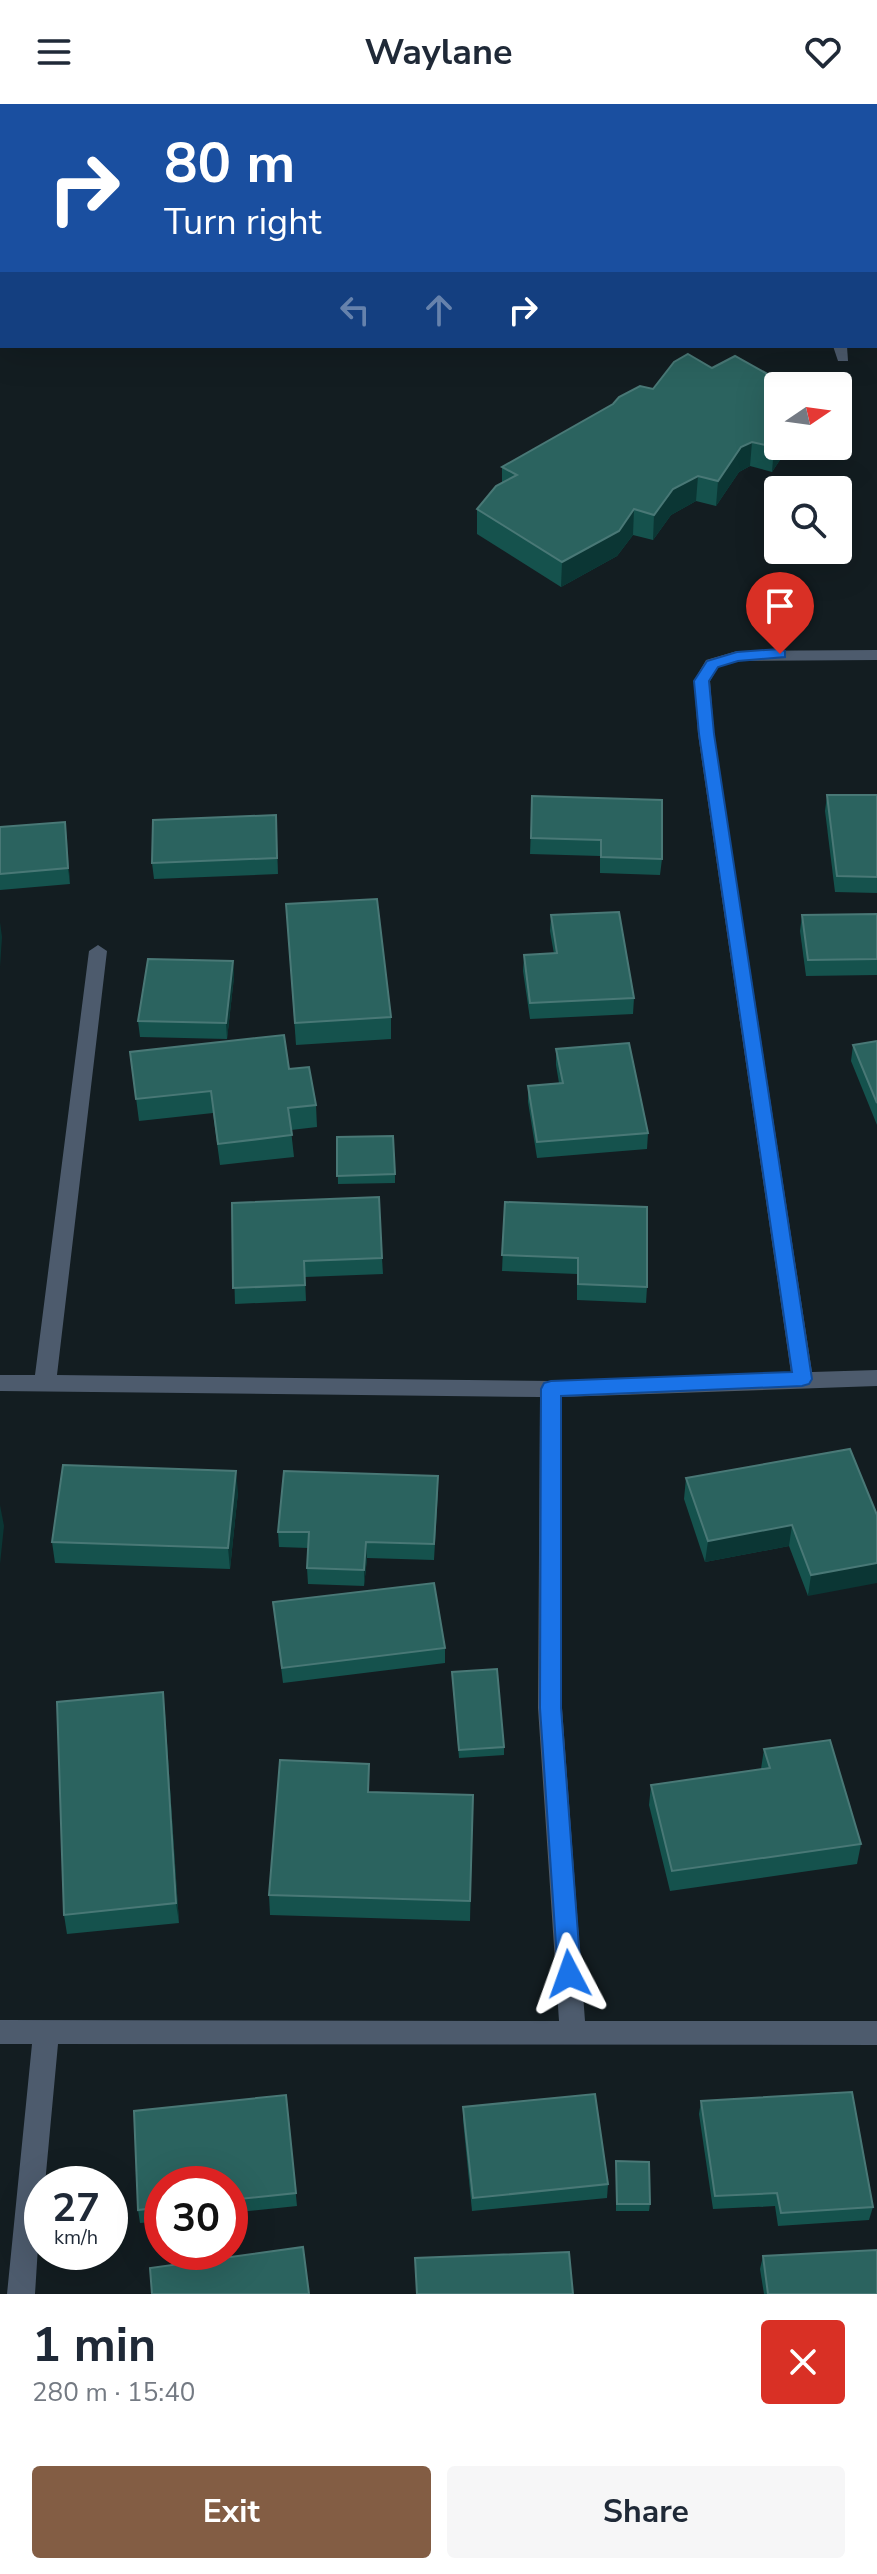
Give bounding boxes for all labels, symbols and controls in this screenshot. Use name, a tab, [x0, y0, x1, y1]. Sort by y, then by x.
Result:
text: Waylane	[364, 28, 513, 77]
icon: menu	[32, 30, 76, 74]
icon: heart	[801, 30, 845, 74]
text: 80 m	[164, 125, 295, 202]
icon: right	[32, 136, 136, 240]
text: Turn right	[164, 198, 321, 247]
icon: left	[333, 288, 377, 332]
icon: ahead	[417, 288, 461, 332]
icon: right	[501, 288, 545, 332]
north arrow	[764, 372, 852, 460]
map controls	[764, 372, 852, 564]
button: search	[764, 476, 852, 564]
pin	[746, 572, 814, 654]
icon: arrive	[758, 584, 802, 628]
position arrow	[527, 1932, 611, 2016]
speed limit sign: 30	[144, 2166, 248, 2270]
text: 27	[52, 2181, 100, 2235]
text: km/h	[54, 2224, 98, 2251]
text: 1 min	[32, 2312, 156, 2378]
button: close	[761, 2320, 845, 2404]
text: 280 m · 15:40	[32, 2375, 195, 2410]
button: Exit	[32, 2466, 431, 2558]
button: Share	[447, 2466, 845, 2558]

